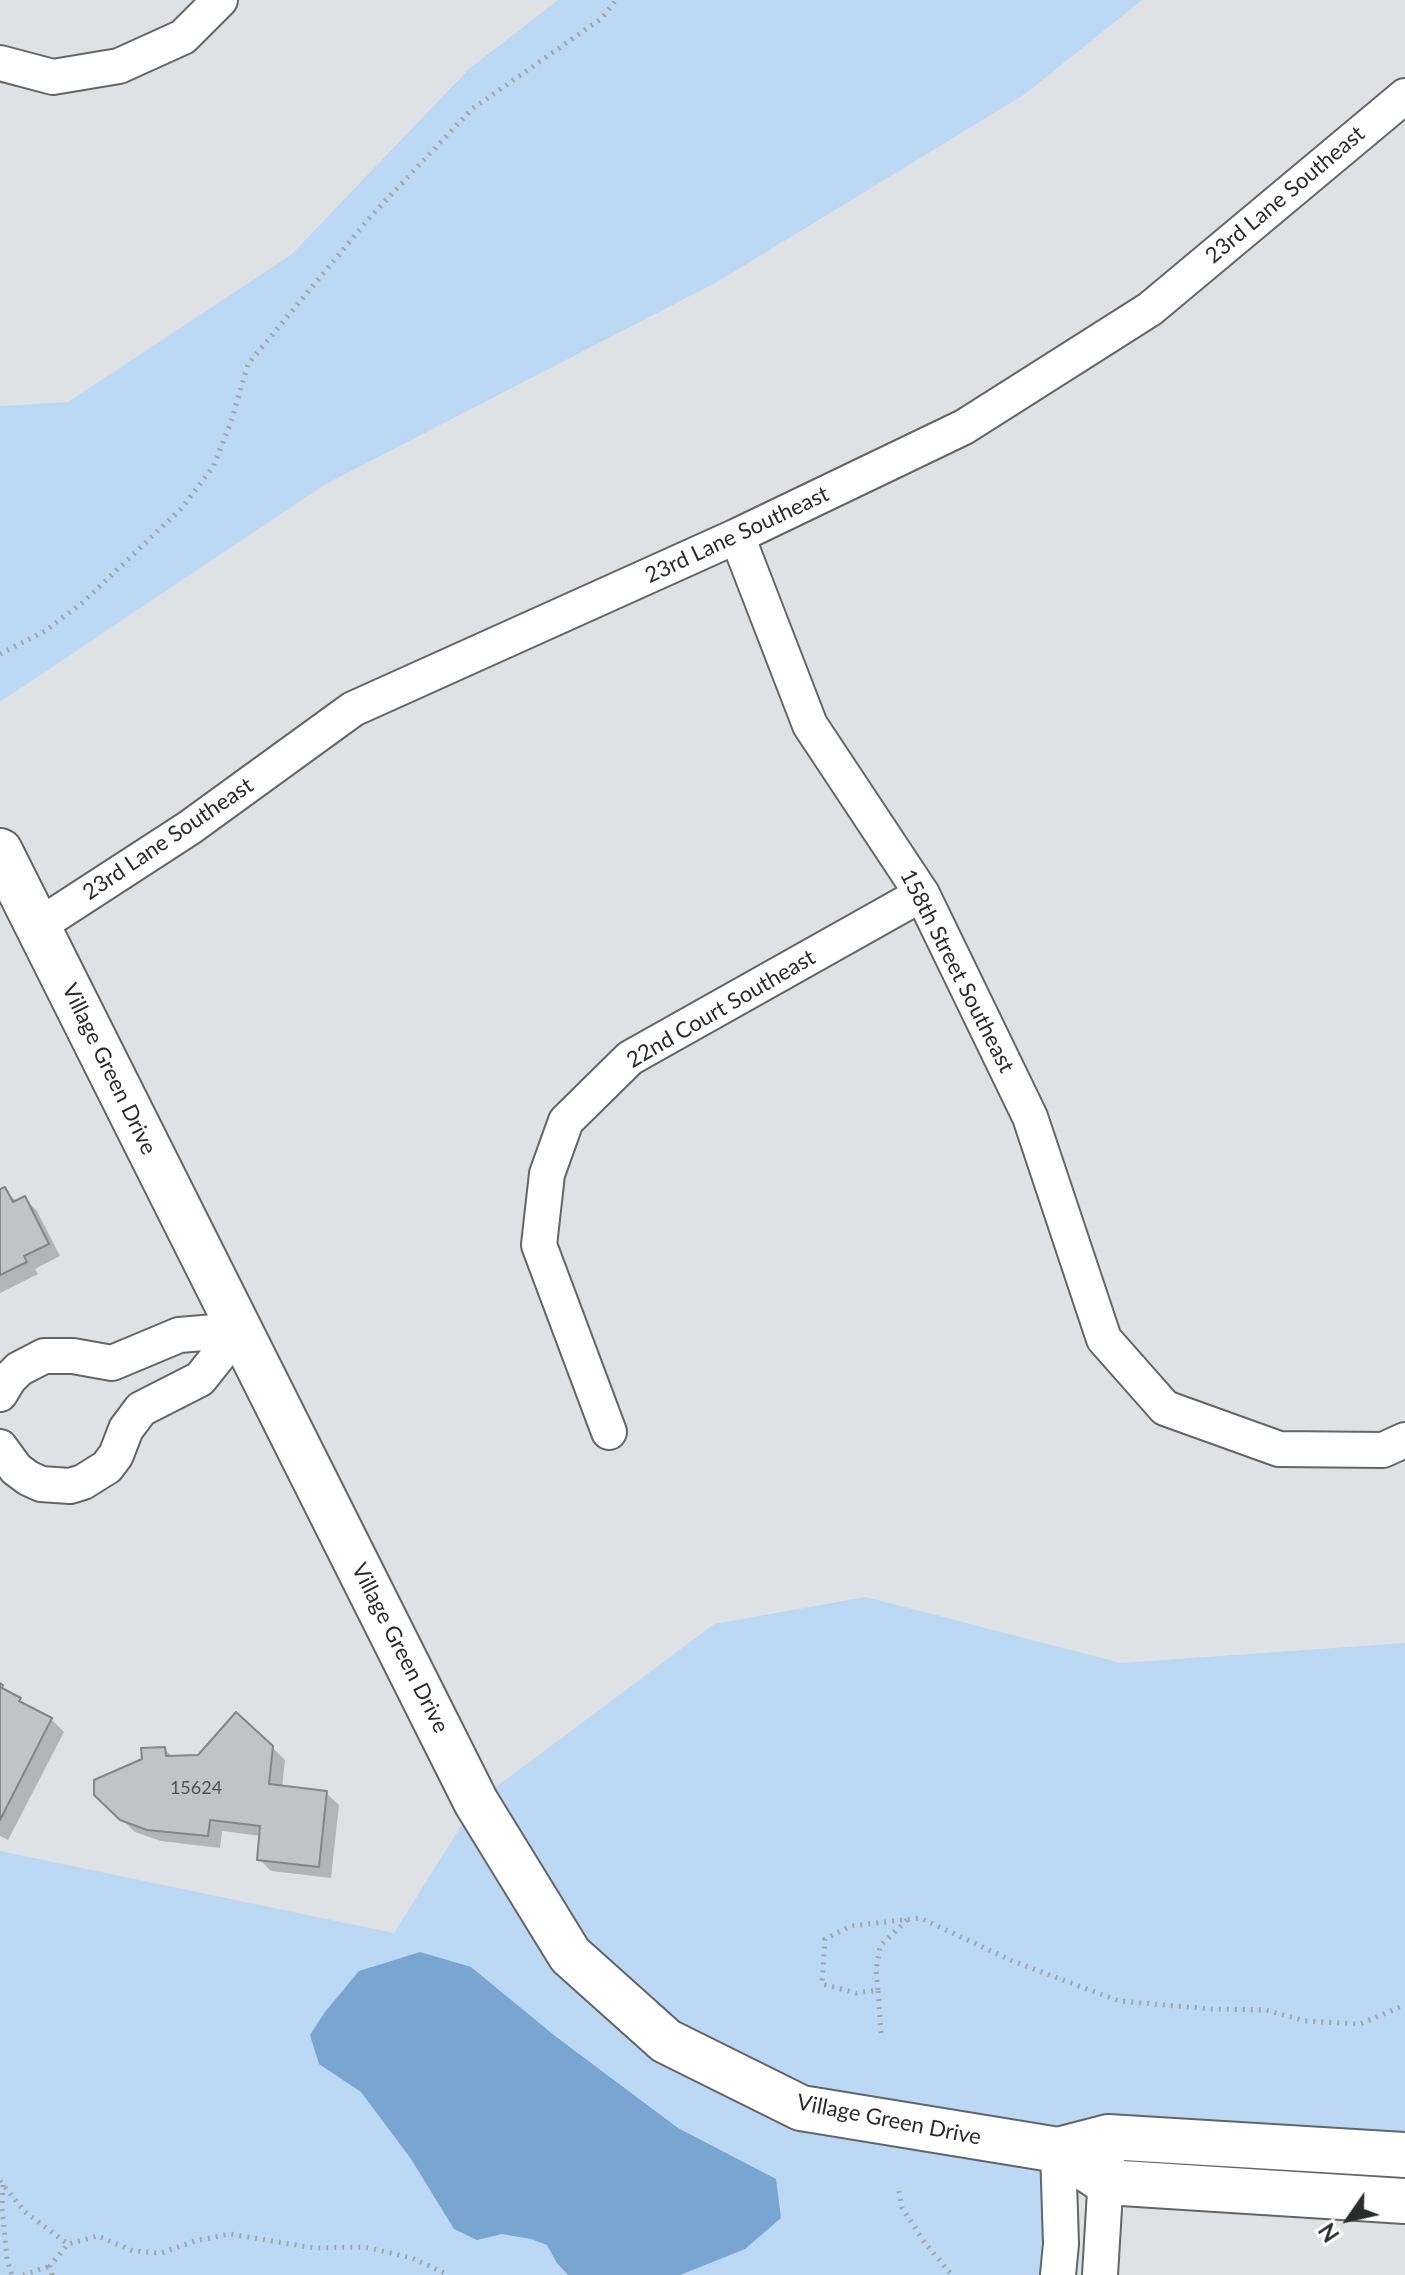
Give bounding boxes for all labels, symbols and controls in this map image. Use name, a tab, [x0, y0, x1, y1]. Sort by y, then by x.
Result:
street label: 23rd Lane Southeast	[1200, 121, 1370, 269]
street label: 23rd Lane Southeast	[641, 481, 833, 589]
street label: 23rd Lane Southeast	[78, 772, 258, 906]
street label: 158th Street Southeast	[894, 865, 1020, 1077]
street label: 22nd Court Southeast	[622, 944, 820, 1074]
street label: Village Green Drive	[56, 979, 162, 1159]
street label: Village Green Drive	[346, 1559, 454, 1737]
house number: 15624	[170, 1777, 222, 1799]
street label: Village Green Drive	[795, 2089, 983, 2151]
north arrow	[1309, 2179, 1389, 2259]
text: N	[1313, 2218, 1345, 2247]

